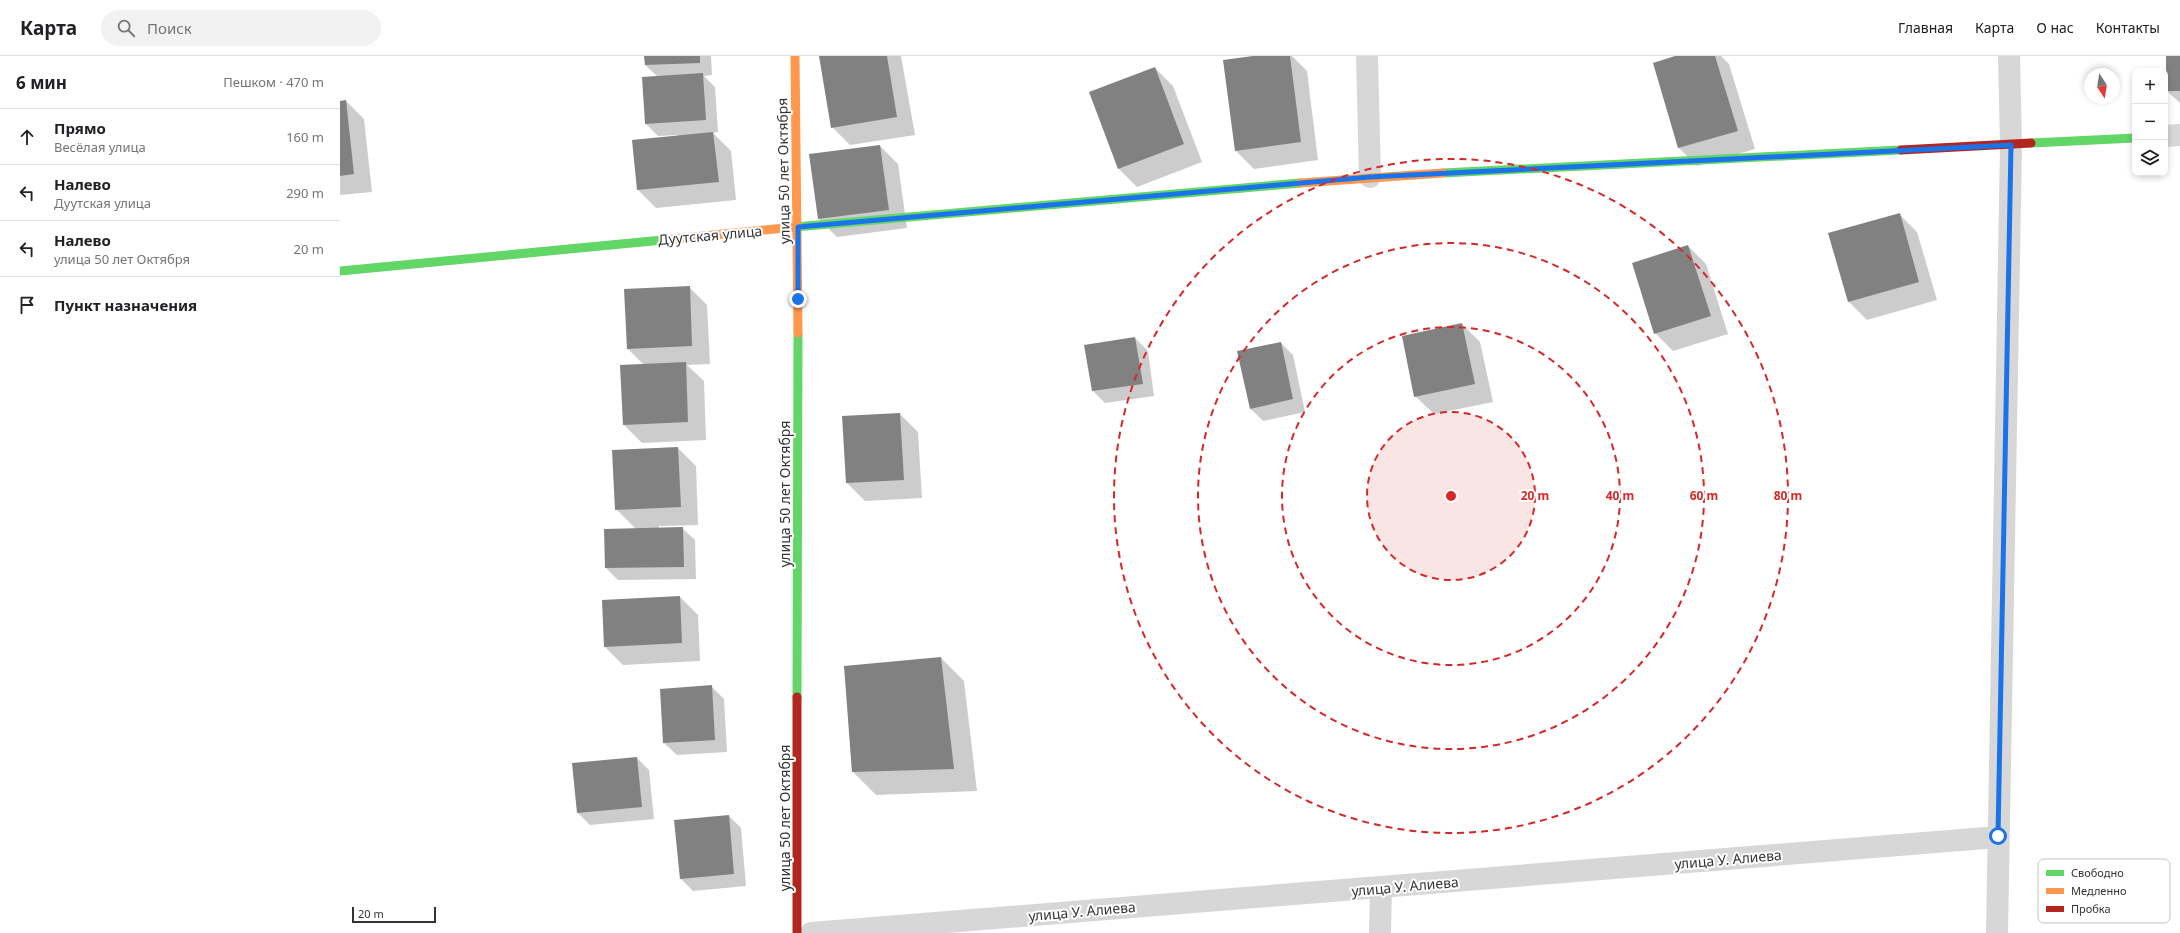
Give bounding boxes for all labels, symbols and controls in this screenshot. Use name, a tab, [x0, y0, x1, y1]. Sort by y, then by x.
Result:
search box	[101, 10, 381, 46]
text: Карта	[20, 15, 77, 41]
icon: search	[115, 17, 137, 39]
text: Поиск	[147, 18, 192, 38]
text: Главная	[1898, 18, 1953, 37]
text: Карта	[1975, 18, 2014, 37]
text: О нас	[2036, 18, 2074, 37]
text: Контакты	[2096, 18, 2160, 37]
north arrow	[2084, 68, 2120, 104]
map controls	[2132, 68, 2168, 176]
button: +	[2132, 68, 2168, 104]
text: 6 мин	[16, 71, 67, 94]
text: Пешком · 470 m	[223, 73, 324, 91]
street label: улица 50 лет Октября	[772, 98, 794, 244]
button: −	[2132, 104, 2168, 140]
text: Прямо	[54, 118, 106, 138]
icon: ahead	[16, 126, 38, 148]
text: 160 m	[286, 128, 324, 146]
text: Весёлая улица	[54, 138, 146, 156]
button: layers	[2132, 140, 2168, 176]
text: Налево	[54, 174, 111, 194]
icon: left	[16, 182, 38, 204]
text: 290 m	[286, 184, 324, 202]
text: Дуутская улица	[54, 194, 151, 212]
street label: Дуутская улица	[657, 221, 763, 249]
text: Налево	[54, 230, 111, 250]
icon: left	[16, 238, 38, 260]
text: 20 m	[294, 240, 324, 258]
text: улица 50 лет Октября	[54, 250, 190, 268]
route end	[789, 290, 807, 308]
icon: arrive	[16, 294, 38, 316]
text: Пункт назначения	[54, 295, 197, 315]
street label: улица 50 лет Октября	[775, 421, 794, 567]
text: 20 m	[1521, 487, 1549, 504]
text: 40 m	[1606, 487, 1634, 504]
text: 60 m	[1690, 487, 1718, 504]
text: 80 m	[1774, 487, 1802, 504]
centre of rings	[1444, 489, 1458, 503]
street label: улица 50 лет Октября	[775, 745, 794, 891]
route start	[1989, 827, 2007, 845]
street label: улица У. Алиева	[1674, 845, 1782, 873]
legend	[2038, 859, 2170, 923]
text: Свободно	[2071, 865, 2124, 880]
street label: улица У. Алиева	[1351, 872, 1459, 900]
text: Медленно	[2071, 883, 2126, 898]
street label: улица У. Алиева	[1028, 897, 1136, 925]
text: Пробка	[2071, 901, 2111, 916]
scale bar	[352, 905, 436, 924]
text: 20 m	[358, 906, 384, 921]

